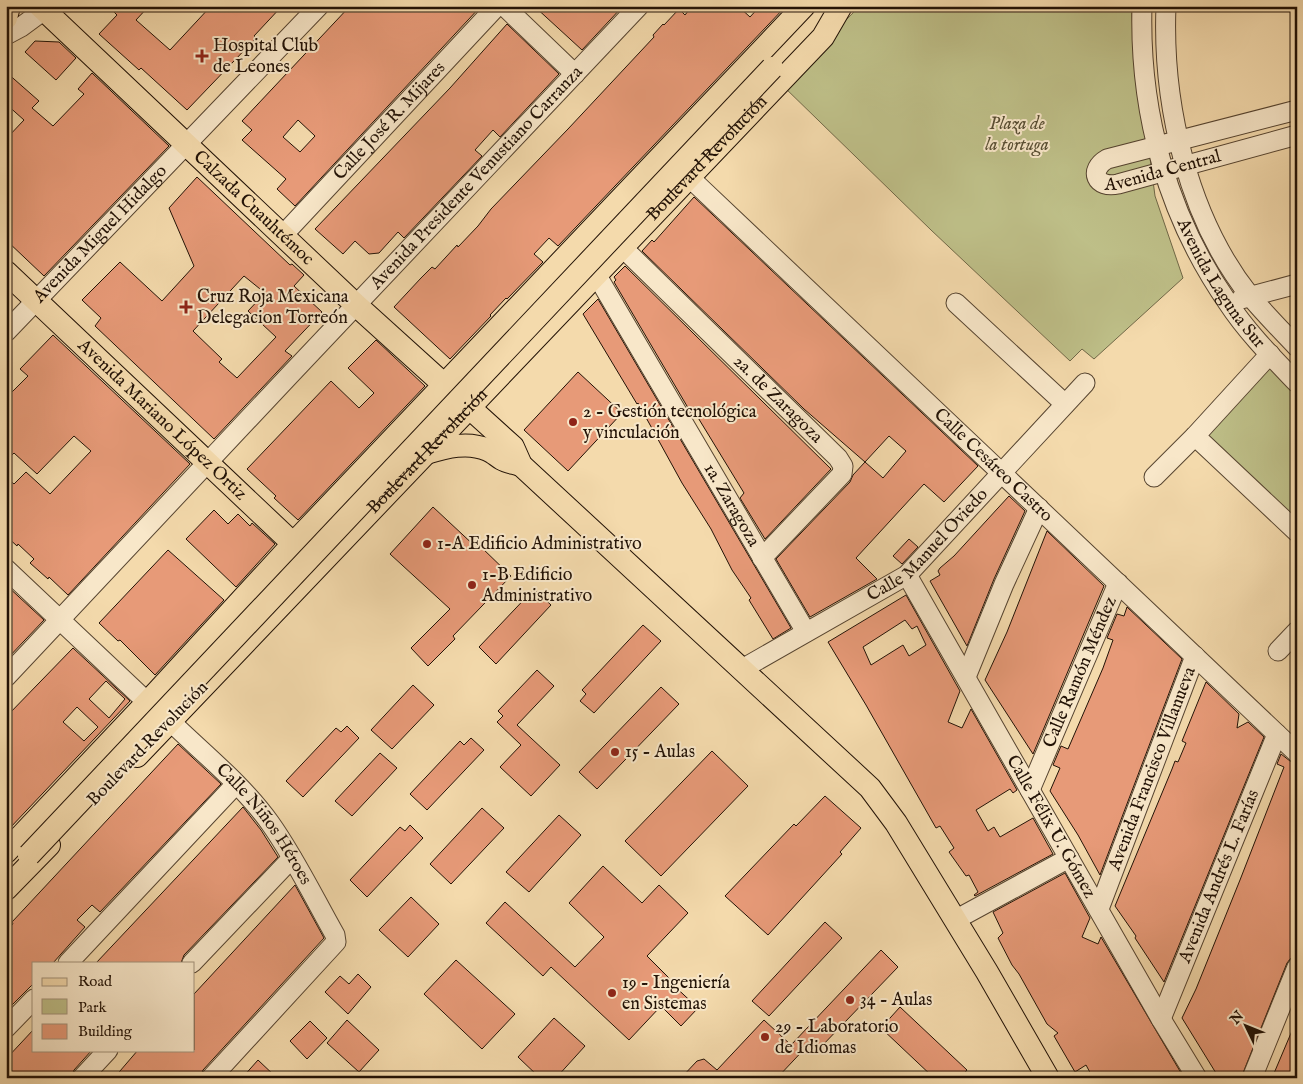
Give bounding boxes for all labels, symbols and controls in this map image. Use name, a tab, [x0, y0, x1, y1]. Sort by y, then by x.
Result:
place label: Hospital Club de Leones	[213, 35, 319, 79]
marker: Hospital Club de Leones	[195, 49, 209, 63]
street label: Calle José R. Mijares	[328, 57, 451, 185]
street label: Avenida Presidente Venustiano Carranza	[365, 61, 588, 295]
street label: Boulevard Revolución	[642, 90, 773, 226]
park label: Plaza de la tortuga	[985, 113, 1049, 157]
street label: Avenida Central	[1103, 145, 1224, 196]
street label: Calzada Cuauhtémoc	[188, 146, 319, 271]
street label: Avenida Miguel Hidalgo	[28, 160, 172, 309]
street label: Avenida Laguna Sur	[1171, 214, 1271, 354]
place label: Cruz Roja Mexicana Delegacion Torreón	[197, 286, 349, 330]
marker: Cruz Roja Mexicana Delegacion Torreón	[179, 300, 193, 314]
street label: Avenida Mariano López Ortiz	[72, 334, 252, 505]
street label: 2a. de Zaragoza	[728, 350, 828, 448]
street label: Boulevard Revolución	[362, 383, 493, 519]
place label: 2 - Gestión tecnológica y vinculación	[582, 401, 757, 445]
street label: Calle Cesáreo Castro	[929, 403, 1058, 527]
marker: 2 - Gestión tecnológica y vinculación	[567, 416, 579, 428]
street label: 1a. Zaragoza	[698, 459, 765, 551]
street label: Calle Manuel Oviedo	[863, 483, 993, 607]
place label: 1-A Edificio Administrativo	[437, 533, 642, 556]
marker: 1-A Edificio Administrativo	[421, 538, 433, 550]
place label: 1-B Edificio Administrativo	[481, 564, 592, 608]
marker: 1-B Edificio Administrativo	[466, 579, 478, 591]
street label: Calle Ramón Méndez	[1038, 593, 1122, 751]
street label: Avenida Francisco Villanueva	[1103, 663, 1201, 875]
street label: Boulevard Revolución	[82, 676, 214, 811]
place label: 15 - Aulas	[625, 741, 695, 764]
marker: 15 - Aulas	[609, 746, 621, 758]
street label: Calle Félix U. Gómez	[1001, 751, 1101, 902]
street label: Calle Niños Héroes	[211, 758, 317, 889]
street label: Avenida Andrés L. Farías	[1173, 786, 1265, 967]
legend	[32, 962, 195, 1052]
text: Road	[78, 972, 113, 991]
place label: 19 - Ingeniería en Sistemas	[622, 972, 730, 1016]
marker: 19 - Ingeniería en Sistemas	[606, 987, 618, 999]
place label: 34 - Aulas	[860, 989, 932, 1012]
marker: 34 - Aulas	[844, 994, 856, 1006]
text: Park	[78, 998, 108, 1017]
north arrow	[1220, 1002, 1270, 1052]
text: N	[1226, 1007, 1248, 1029]
place label: 29 - Laboratorio de Idiomas	[775, 1016, 899, 1060]
text: Building	[78, 1022, 133, 1041]
marker: 29 - Laboratorio de Idiomas	[759, 1031, 771, 1043]

